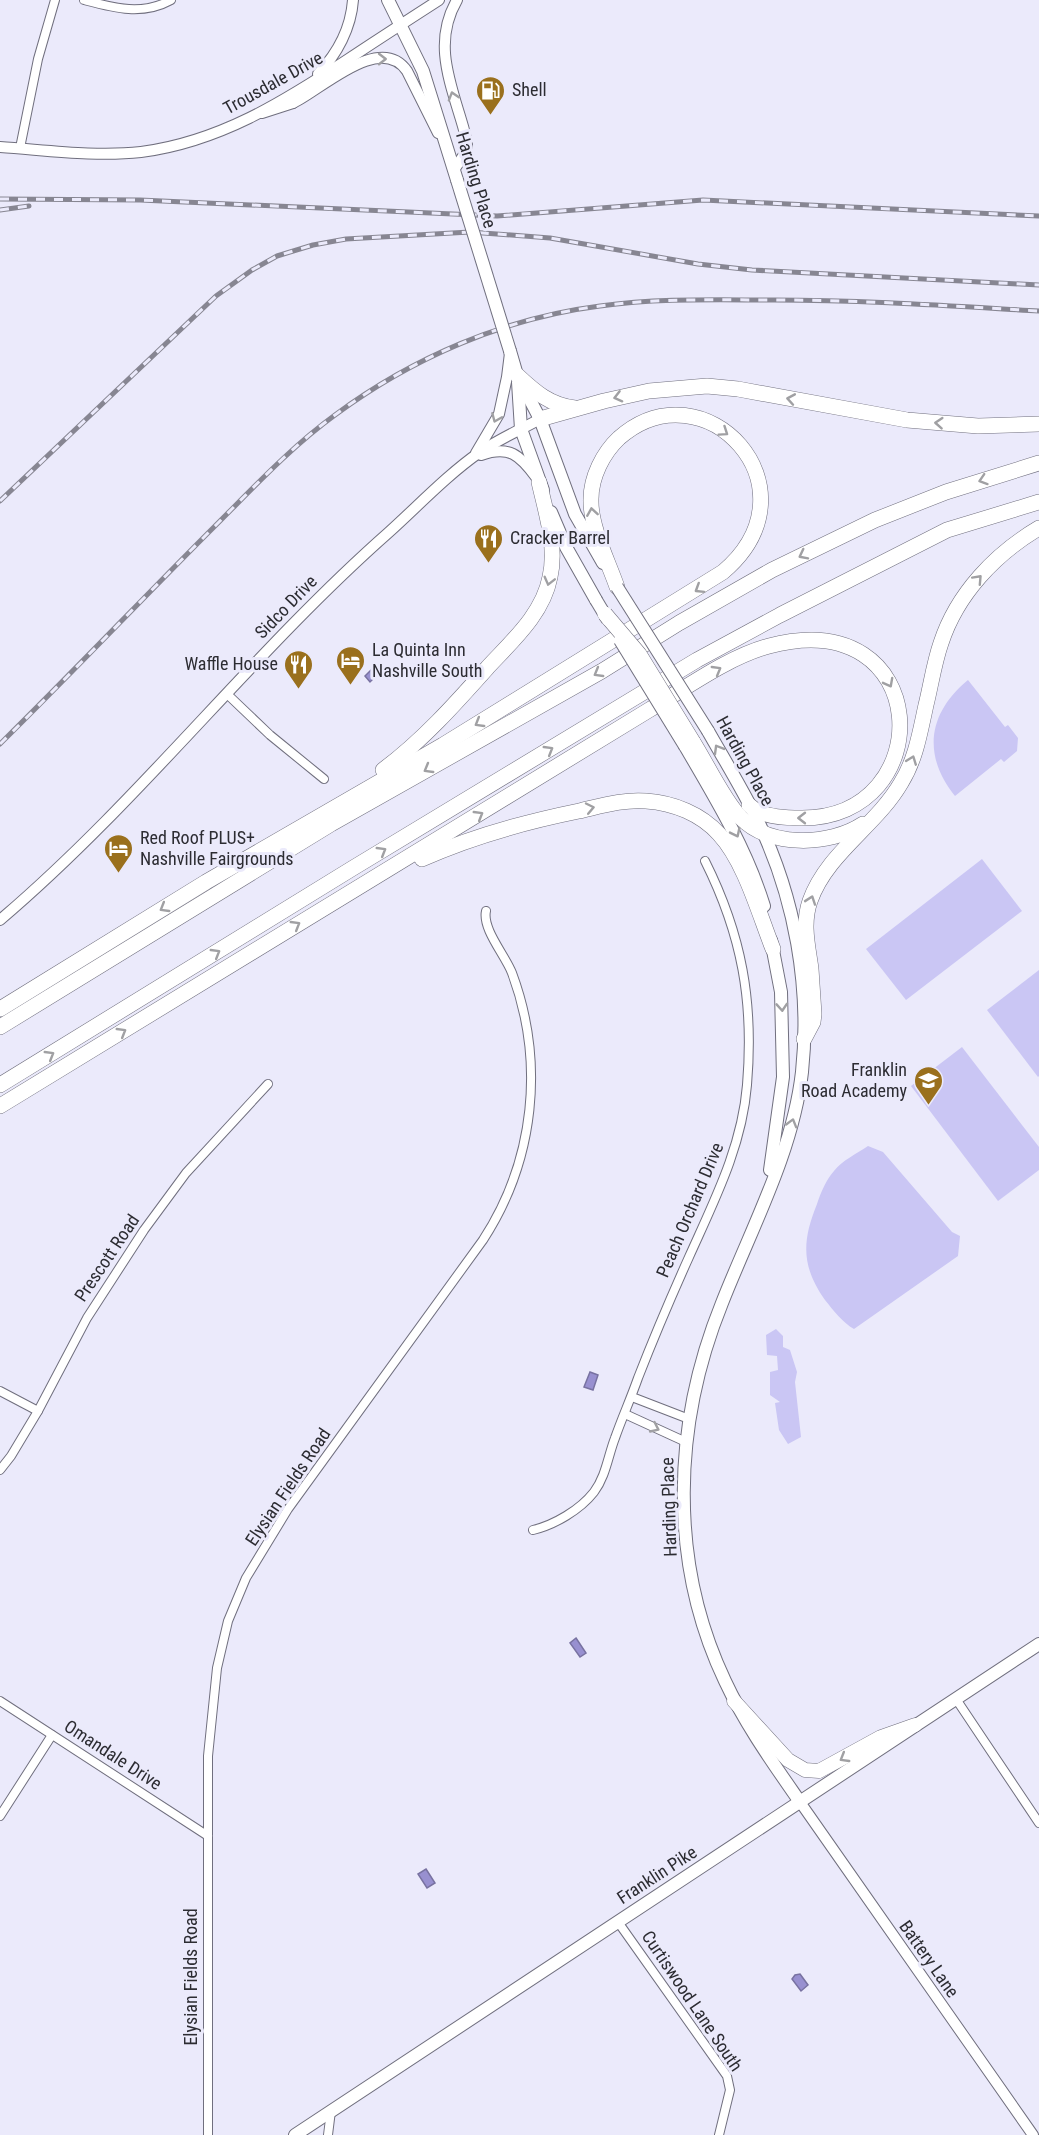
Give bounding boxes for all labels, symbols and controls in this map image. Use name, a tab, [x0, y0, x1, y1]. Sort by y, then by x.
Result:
street label: Trousdale Drive	[220, 47, 326, 118]
one-way arrow	[377, 53, 386, 65]
fuel station icon: Shell	[475, 74, 507, 116]
place label: Shell	[512, 79, 547, 100]
one-way arrow	[448, 91, 460, 102]
street label: Harding Place	[452, 129, 501, 230]
one-way arrow	[614, 390, 624, 403]
one-way arrow	[787, 393, 797, 406]
one-way arrow	[491, 412, 503, 423]
one-way arrow	[934, 417, 943, 430]
one-way arrow	[718, 424, 728, 436]
one-way arrow	[978, 473, 989, 486]
one-way arrow	[587, 507, 599, 516]
restaurant icon: Cracker Barrel	[473, 522, 505, 564]
place label: Cracker Barrel	[510, 527, 610, 548]
one-way arrow	[798, 547, 809, 559]
street label: Sidco Drive	[250, 571, 321, 643]
one-way arrow	[971, 575, 982, 586]
one-way arrow	[543, 576, 556, 586]
one-way arrow	[695, 581, 705, 593]
place label: La Quinta Inn Nashville South	[372, 639, 482, 681]
hotel icon: La Quinta Inn Nashville South	[335, 644, 367, 686]
restaurant icon: Waffle House	[283, 648, 315, 690]
place label: Waffle House	[184, 653, 278, 674]
one-way arrow	[594, 665, 604, 677]
one-way arrow	[711, 666, 721, 677]
one-way arrow	[882, 677, 893, 688]
street label: Harding Place	[712, 712, 779, 809]
one-way arrow	[475, 716, 485, 728]
one-way arrow	[543, 745, 553, 757]
one-way arrow	[714, 745, 726, 756]
one-way arrow	[905, 755, 917, 766]
one-way arrow	[424, 762, 434, 773]
one-way arrow	[584, 802, 594, 815]
one-way arrow	[473, 811, 483, 823]
one-way arrow	[798, 812, 807, 824]
place label: Red Roof PLUS+ Nashville Fairgrounds	[140, 827, 294, 869]
one-way arrow	[728, 827, 740, 838]
hotel icon: Red Roof PLUS+ Nashville Fairgrounds	[103, 832, 135, 874]
one-way arrow	[376, 846, 386, 858]
one-way arrow	[804, 895, 817, 906]
one-way arrow	[160, 901, 170, 913]
one-way arrow	[290, 921, 300, 933]
one-way arrow	[210, 949, 220, 961]
one-way arrow	[775, 1003, 788, 1012]
one-way arrow	[116, 1028, 126, 1040]
one-way arrow	[44, 1051, 54, 1063]
place label: Franklin Road Academy	[801, 1059, 907, 1101]
school or university icon: Franklin Road Academy	[912, 1064, 944, 1106]
one-way arrow	[785, 1118, 797, 1129]
street label: Peach Orchard Drive	[652, 1139, 727, 1280]
street label: Prescott Road	[70, 1210, 143, 1305]
one-way arrow	[649, 1420, 660, 1432]
street label: Elysian Fields Road	[241, 1424, 335, 1549]
street label: Harding Place	[656, 1457, 681, 1557]
street label: Omandale Drive	[61, 1715, 166, 1794]
one-way arrow	[840, 1751, 850, 1763]
street label: Franklin Pike	[613, 1841, 700, 1908]
street label: Elysian Fields Road	[180, 1908, 201, 2046]
street label: Battery Lane	[895, 1916, 964, 2001]
street label: Curtiswood Lane South	[638, 1926, 747, 2075]

